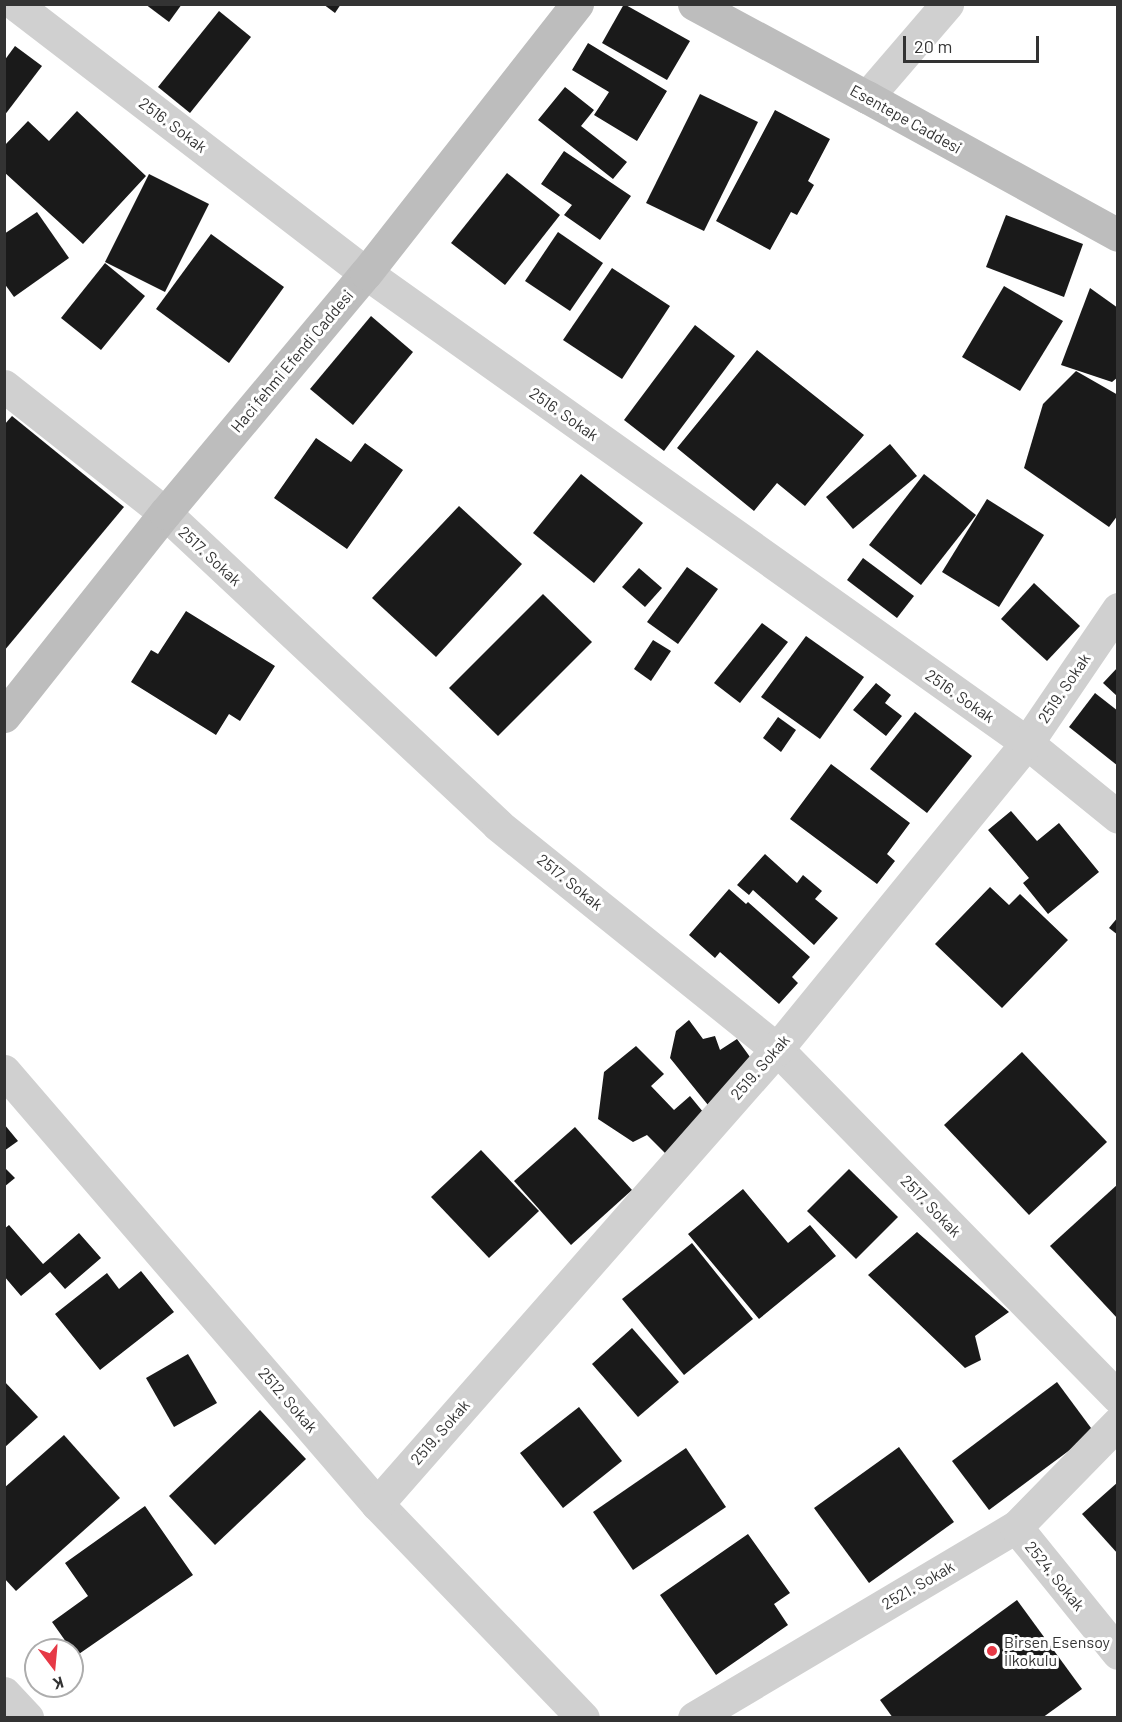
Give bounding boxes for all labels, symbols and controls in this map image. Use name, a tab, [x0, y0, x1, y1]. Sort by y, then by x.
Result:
scale bar	[906, 24, 1042, 62]
text: 20 m	[914, 35, 952, 57]
street label: Esentepe Caddesi	[847, 80, 965, 158]
street label: 2516. Sokak	[135, 93, 211, 157]
street label: Haci fehmi Efendi Caddesi	[227, 286, 357, 436]
street label: 2516. Sokak	[526, 383, 602, 445]
street label: 2517. Sokak	[175, 522, 245, 590]
street label: 2519. Sokak	[1034, 649, 1094, 727]
street label: 2516. Sokak	[922, 665, 998, 727]
street label: 2517. Sokak	[533, 850, 607, 914]
street label: 2519. Sokak	[726, 1030, 794, 1104]
street label: 2517. Sokak	[897, 1171, 965, 1241]
street label: 2512. Sokak	[254, 1363, 322, 1437]
street label: 2519. Sokak	[406, 1395, 474, 1469]
street label: 2524. Sokak	[1021, 1537, 1089, 1615]
street label: 2521. Sokak	[878, 1557, 958, 1613]
place label: Birsen Esensoy İlkokulu	[1004, 1632, 1110, 1670]
north arrow	[24, 1638, 84, 1698]
marker: Birsen Esensoy İlkokulu	[985, 1644, 999, 1658]
text: K	[51, 1673, 66, 1694]

